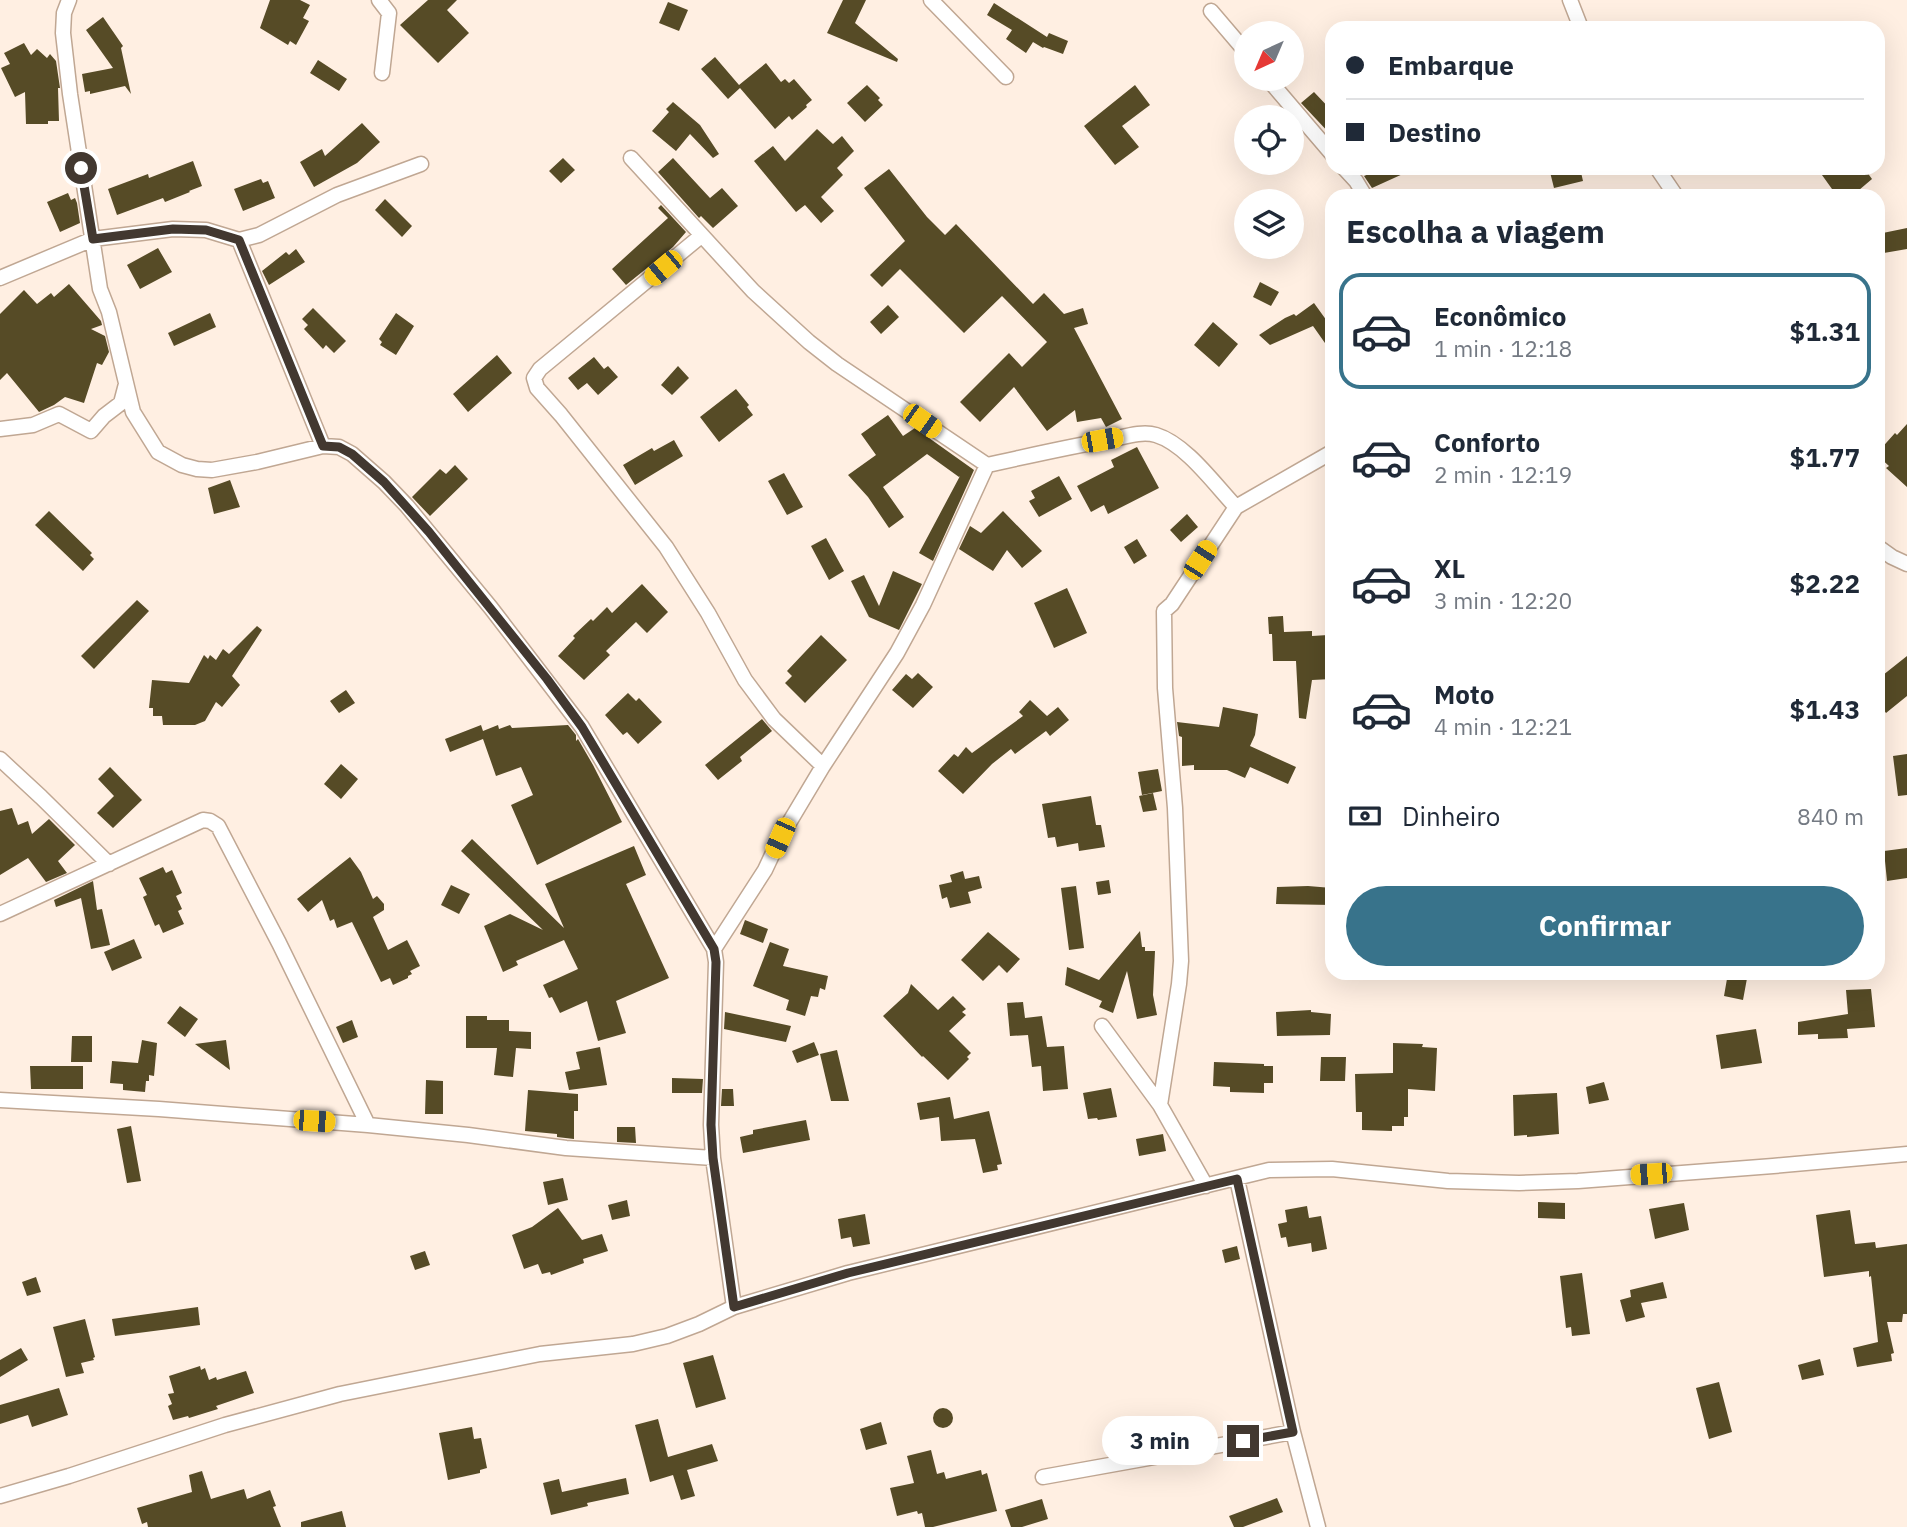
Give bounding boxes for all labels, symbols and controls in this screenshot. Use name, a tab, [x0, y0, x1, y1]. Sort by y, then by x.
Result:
north arrow	[1234, 21, 1304, 91]
map controls	[1234, 21, 1304, 259]
text: Embarque	[1388, 48, 1514, 82]
button: locate	[1234, 105, 1304, 175]
text: Destino	[1388, 115, 1481, 149]
route start	[65, 152, 97, 184]
button: layers	[1234, 189, 1304, 259]
text: Escolha a viagem	[1346, 210, 1605, 252]
car	[641, 246, 686, 290]
text: Econômico	[1434, 299, 1566, 333]
icon: car	[1350, 300, 1413, 363]
text: $1.31	[1790, 314, 1860, 348]
text: 1 min · 12:18	[1434, 333, 1572, 363]
car	[899, 400, 946, 442]
text: Conforto	[1434, 425, 1540, 459]
car	[1080, 426, 1125, 454]
icon: car	[1350, 426, 1413, 489]
text: $1.77	[1790, 440, 1860, 474]
text: 2 min · 12:19	[1434, 459, 1572, 489]
car	[1180, 537, 1221, 583]
text: XL	[1434, 551, 1465, 585]
icon: car	[1350, 552, 1413, 615]
text: $2.22	[1790, 566, 1860, 600]
text: 3 min · 12:20	[1434, 585, 1572, 615]
text: Moto	[1434, 677, 1494, 711]
icon: car	[1350, 678, 1413, 741]
text: $1.43	[1790, 692, 1860, 726]
text: 4 min · 12:21	[1434, 711, 1572, 741]
icon: cash	[1346, 797, 1384, 835]
text: Dinheiro	[1402, 799, 1500, 833]
text: 840 m	[1797, 801, 1864, 831]
car	[762, 815, 799, 861]
button: Confirmar	[1346, 886, 1864, 966]
car	[293, 1109, 336, 1133]
car	[1630, 1162, 1673, 1186]
callout: 3 min	[1103, 1416, 1218, 1466]
text: 3 min	[1130, 1425, 1190, 1455]
route end	[1227, 1425, 1259, 1457]

